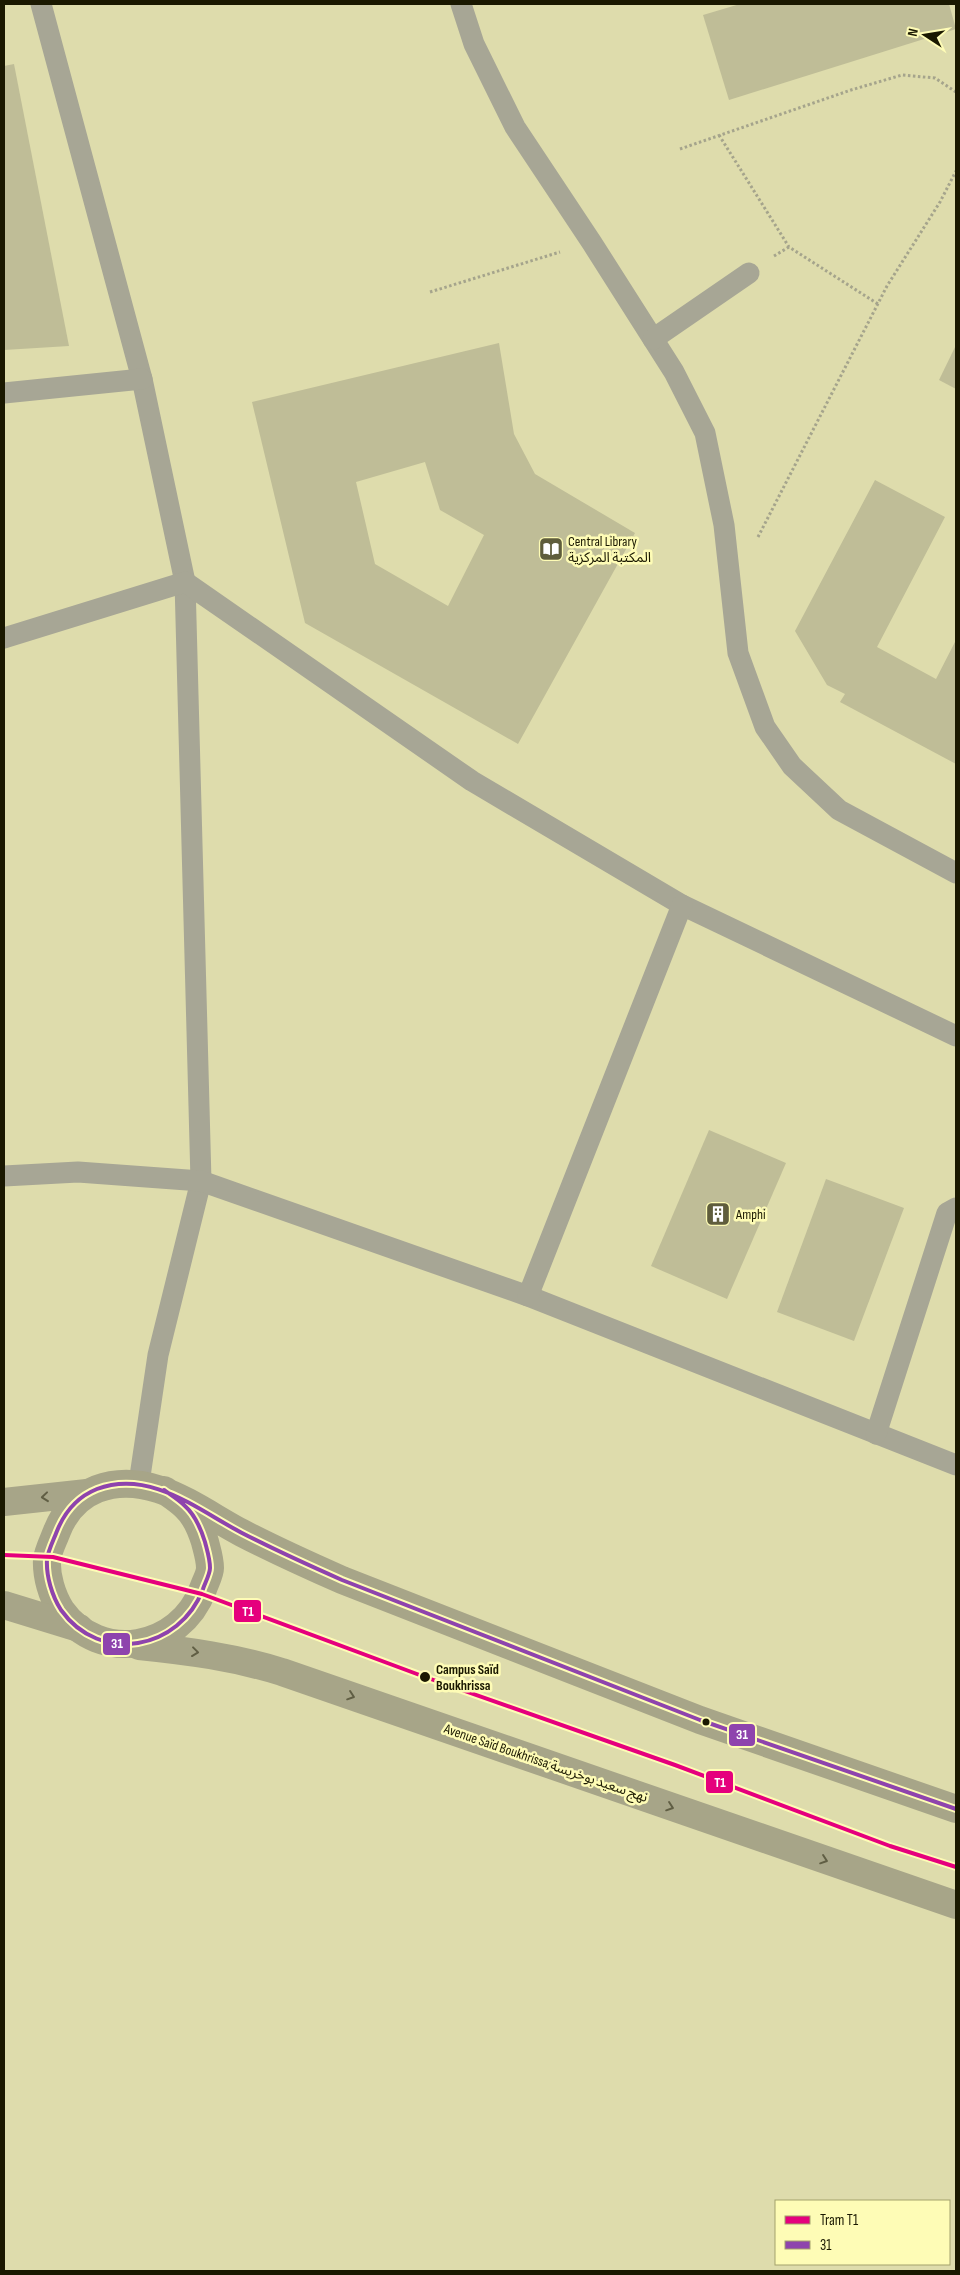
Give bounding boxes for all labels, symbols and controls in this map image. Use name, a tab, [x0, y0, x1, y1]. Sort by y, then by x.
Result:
north arrow	[900, 10, 950, 60]
text: N	[904, 27, 922, 38]
place label: Central Library المكتبة المركزية	[568, 533, 651, 566]
library icon: Central Library المكتبة المركزية	[538, 536, 564, 562]
building icon: Amphi	[705, 1201, 731, 1227]
place label: Amphi	[735, 1206, 766, 1223]
one-way arrow	[41, 1491, 49, 1502]
line badge: T1	[233, 1599, 262, 1623]
text: T1	[242, 1603, 254, 1620]
line badge: 31	[102, 1632, 131, 1656]
text: 31	[111, 1635, 123, 1652]
one-way arrow	[192, 1646, 200, 1657]
place label: Campus Saïd Boukhrissa	[436, 1661, 499, 1694]
marker: Campus Saïd Boukhrissa	[418, 1670, 432, 1684]
one-way arrow	[347, 1690, 355, 1700]
unlabelled marker	[701, 1717, 711, 1727]
street label: Avenue Saïd Boukhrissa;نهج سعيد بوخريسة	[440, 1720, 650, 1808]
line badge: 31	[728, 1723, 756, 1747]
text: 31	[736, 1726, 748, 1743]
line badge: T1	[705, 1770, 734, 1794]
text: T1	[714, 1774, 726, 1791]
one-way arrow	[666, 1801, 674, 1811]
one-way arrow	[819, 1854, 828, 1864]
legend	[775, 2200, 950, 2265]
text: Tram T1	[820, 2211, 859, 2230]
text: 31	[820, 2236, 832, 2255]

